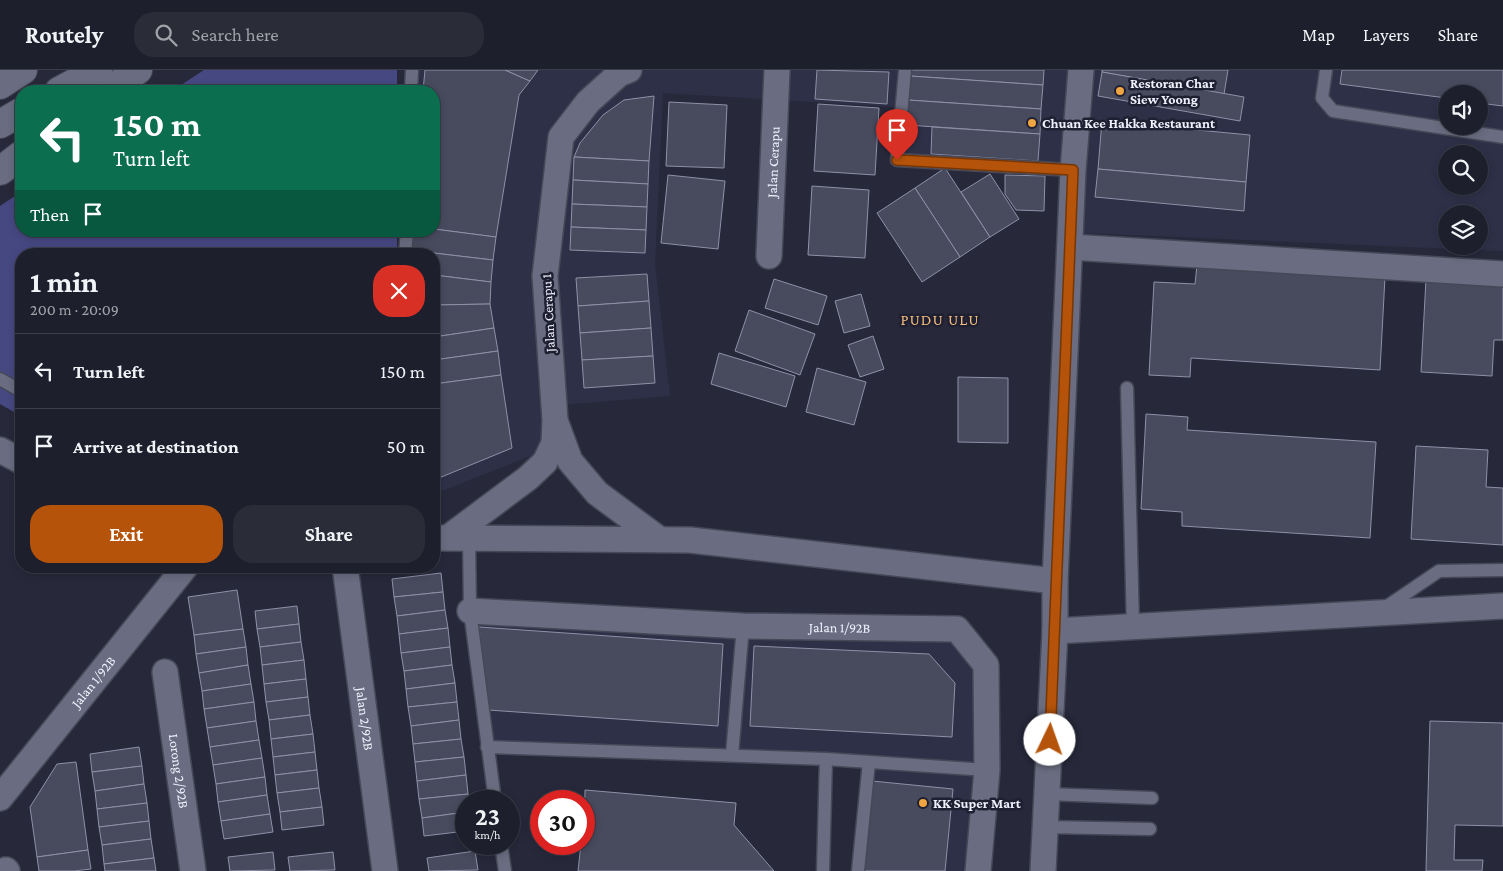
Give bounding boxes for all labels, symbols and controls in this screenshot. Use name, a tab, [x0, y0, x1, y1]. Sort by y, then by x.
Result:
search box	[134, 12, 484, 57]
text: Routely	[25, 21, 104, 48]
icon: search	[152, 21, 180, 49]
text: Search here	[192, 24, 279, 45]
text: Map	[1302, 25, 1335, 45]
text: Layers	[1363, 25, 1410, 45]
text: Share	[1438, 25, 1478, 45]
place label: Restoran Char Siew Yoong	[1130, 75, 1215, 107]
marker: Restoran Char Siew Yoong	[1114, 85, 1126, 97]
map controls	[1438, 85, 1488, 255]
button: sound	[1438, 85, 1488, 135]
icon: left	[30, 105, 95, 170]
text: 150 m	[113, 105, 201, 144]
pin	[876, 109, 918, 160]
place label: Chuan Kee Hakka Restaurant	[1042, 115, 1216, 131]
icon: arrive	[883, 116, 911, 144]
marker: Chuan Kee Hakka Restaurant	[1026, 117, 1038, 129]
street label: Jalan Cerapu	[763, 126, 783, 200]
button: search	[1438, 145, 1488, 195]
text: Turn left	[113, 146, 190, 171]
icon: arrive	[79, 200, 107, 228]
text: Then	[30, 204, 69, 225]
button: layers	[1438, 205, 1488, 255]
text: 1 min	[30, 265, 98, 298]
button: close	[373, 265, 425, 317]
street label: Jalan Cerapu 1	[538, 273, 558, 355]
text: 200 m · 20:09	[30, 301, 119, 318]
district label: PUDU ULU	[900, 311, 980, 328]
icon: left	[30, 357, 58, 385]
text: Turn left	[73, 361, 145, 382]
text: 150 m	[380, 361, 425, 382]
icon: arrive	[30, 432, 58, 460]
text: Arrive at destination	[73, 436, 239, 457]
text: 50 m	[386, 436, 425, 457]
button: Exit	[30, 505, 223, 563]
button: Share	[233, 505, 425, 563]
street label: Jalan 1/92B	[807, 619, 871, 636]
street label: Jalan 1/92B	[67, 653, 119, 712]
street label: Jalan 2/92B	[353, 684, 377, 752]
position arrow	[1023, 713, 1075, 765]
street label: Lorong 2/92B	[166, 733, 192, 810]
speed limit sign: 30	[530, 790, 595, 855]
place label: KK Super Mart	[933, 795, 1022, 811]
marker: KK Super Mart	[917, 797, 929, 809]
text: 23	[475, 803, 500, 830]
text: km/h	[475, 828, 500, 842]

